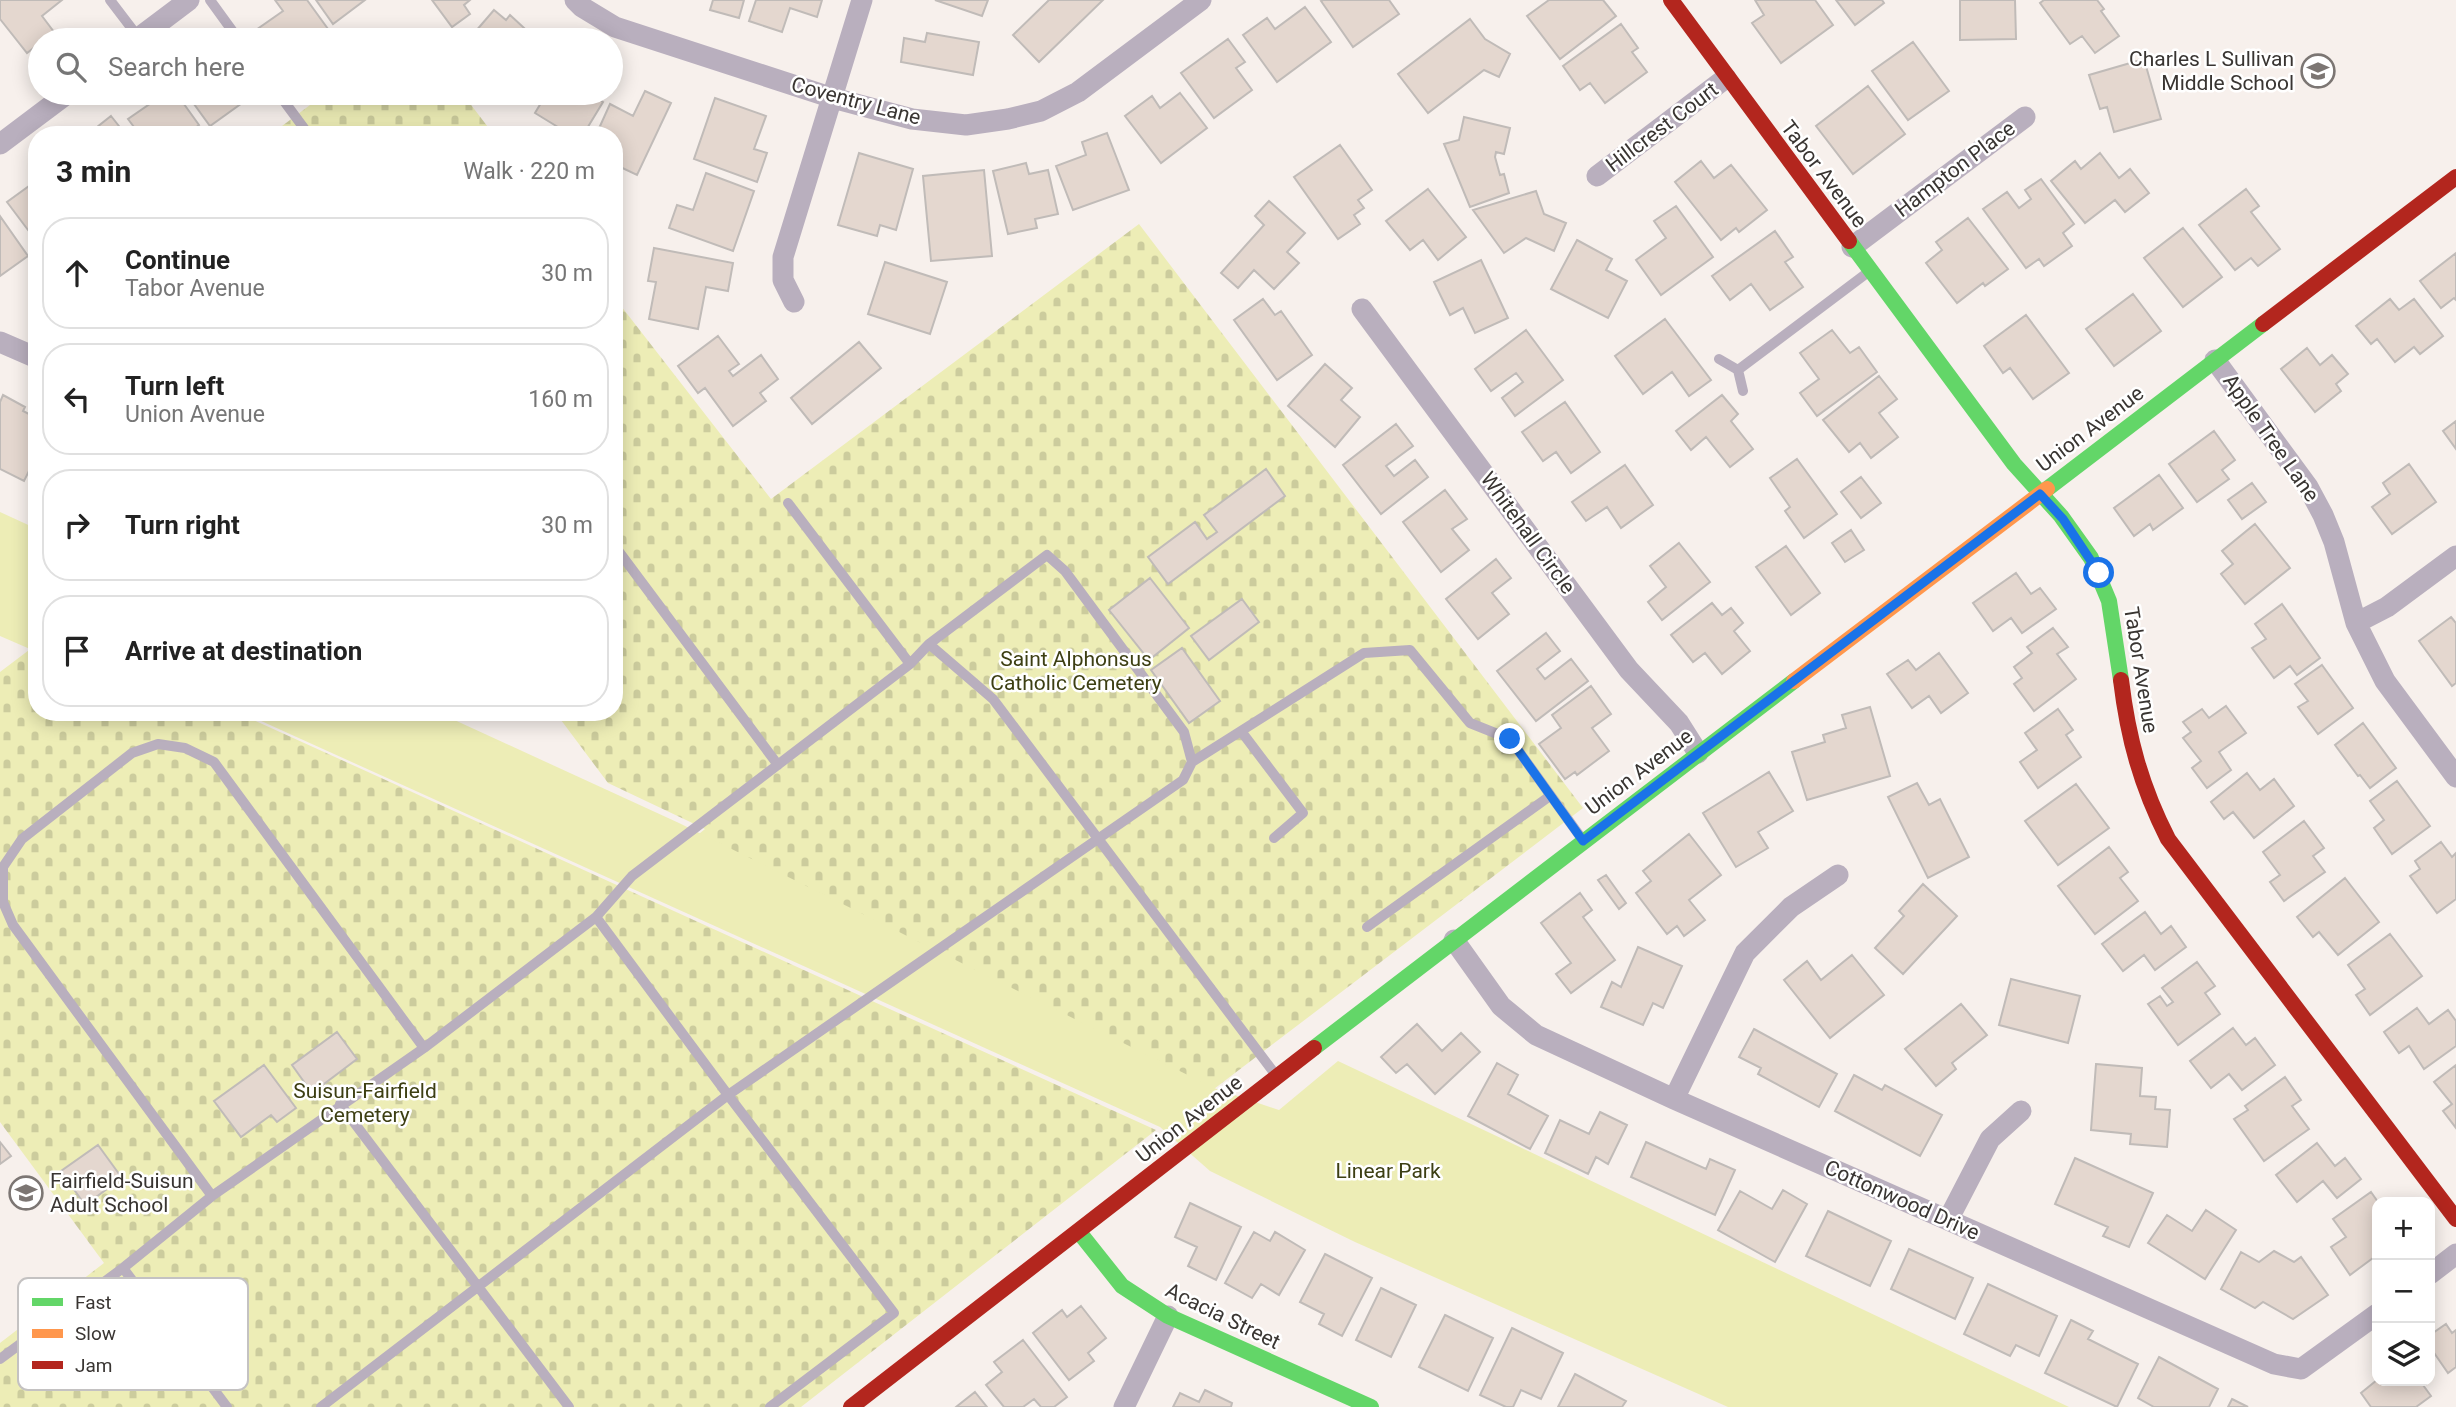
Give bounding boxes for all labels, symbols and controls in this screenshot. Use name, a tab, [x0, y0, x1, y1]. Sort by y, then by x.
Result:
search box	[28, 28, 623, 105]
place label: Charles L Sullivan Middle School	[2129, 47, 2294, 95]
icon: search	[52, 48, 90, 86]
text: Search here	[108, 52, 245, 82]
school or university icon: Charles L Sullivan Middle School	[2299, 52, 2337, 90]
street label: Coventry Lane	[789, 72, 923, 130]
street label: Hillcrest Court	[1601, 77, 1723, 177]
street label: Tabor Avenue	[1776, 116, 1872, 232]
street label: Hampton Place	[1890, 116, 2020, 222]
text: 3 min	[56, 154, 131, 189]
text: Walk · 220 m	[463, 158, 595, 185]
text: Continue	[125, 245, 230, 275]
icon: ahead	[58, 254, 96, 292]
text: 30 m	[541, 260, 593, 287]
text: Tabor Avenue	[125, 275, 265, 302]
street label: Apple Tree Lane	[2218, 370, 2324, 506]
text: Turn left	[125, 371, 224, 401]
icon: left	[58, 380, 96, 418]
street label: Union Avenue	[2032, 381, 2148, 477]
text: 160 m	[528, 386, 593, 413]
text: Union Avenue	[125, 401, 265, 428]
street label: Whitehall Circle	[1476, 467, 1580, 599]
icon: right	[58, 506, 96, 544]
text: Turn right	[125, 510, 240, 540]
text: 30 m	[541, 512, 593, 539]
route start	[2083, 557, 2114, 588]
street label: Tabor Avenue	[2119, 605, 2163, 735]
icon: arrive	[58, 632, 96, 670]
text: Arrive at destination	[125, 636, 362, 666]
park label: Saint Alphonsus Catholic Cemetery	[990, 647, 1162, 695]
route end	[1494, 723, 1525, 754]
street label: Union Avenue	[1581, 724, 1697, 820]
street label: Union Avenue	[1131, 1070, 1247, 1168]
park label: Suisun-Fairfield Cemetery	[293, 1079, 437, 1127]
street label: Cottonwood Drive	[1821, 1155, 1983, 1245]
park label: Linear Park	[1335, 1159, 1441, 1183]
place label: Fairfield-Suisun Adult School	[50, 1169, 194, 1217]
school or university icon: Fairfield-Suisun Adult School	[7, 1174, 45, 1212]
map controls	[2372, 1197, 2435, 1386]
button: +	[2372, 1197, 2435, 1260]
button: −	[2372, 1260, 2435, 1323]
legend	[18, 1278, 248, 1390]
street label: Acacia Street	[1162, 1278, 1284, 1354]
text: Fast	[75, 1291, 112, 1314]
text: Slow	[75, 1322, 116, 1345]
button: layers	[2372, 1323, 2435, 1386]
text: Jam	[75, 1354, 112, 1377]

